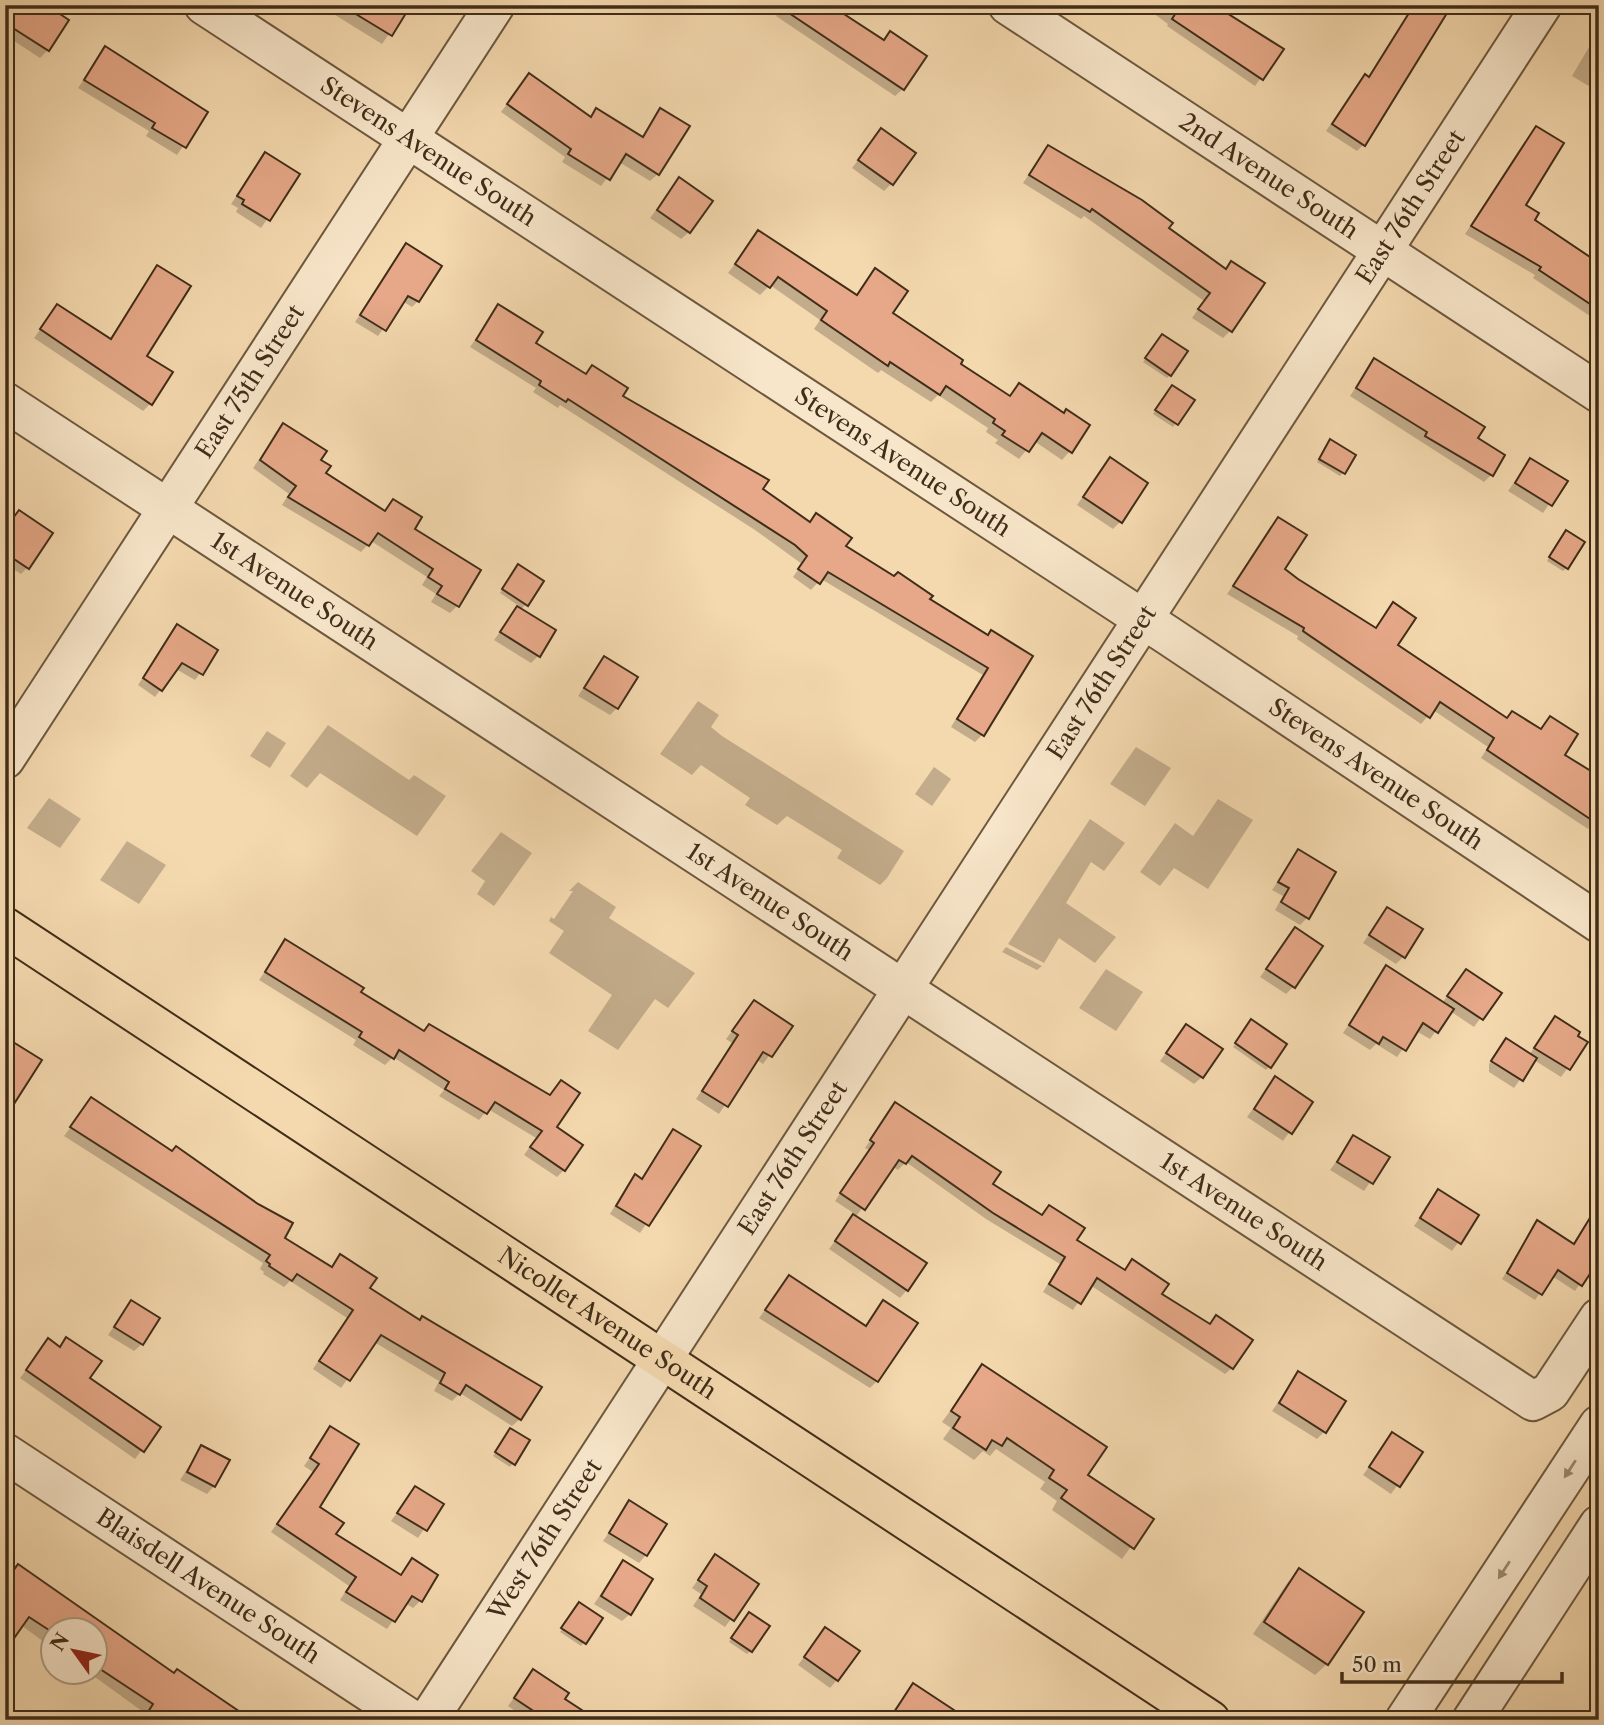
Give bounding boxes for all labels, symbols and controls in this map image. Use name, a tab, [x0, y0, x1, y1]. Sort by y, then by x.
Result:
street label: Stevens Avenue South	[315, 70, 542, 232]
street label: 2nd Avenue South	[1174, 107, 1364, 245]
street label: East 76th Street	[1350, 124, 1471, 289]
street label: East 75th Street	[189, 299, 311, 464]
street label: Stevens Avenue South	[790, 381, 1016, 543]
street label: 1st Avenue South	[206, 526, 384, 656]
street label: East 76th Street	[1041, 599, 1162, 765]
street label: Stevens Avenue South	[1264, 692, 1489, 856]
street label: 1st Avenue South	[681, 837, 859, 967]
street label: East 76th Street	[732, 1075, 853, 1240]
street label: 1st Avenue South	[1155, 1146, 1333, 1277]
street label: Nicollet Avenue South	[493, 1241, 722, 1405]
street label: West 76th Street	[481, 1453, 608, 1626]
one-way arrow	[1563, 1460, 1577, 1478]
street label: Blaisdell Avenue South	[91, 1502, 326, 1670]
one-way arrow	[1497, 1561, 1511, 1579]
north arrow	[38, 1616, 108, 1686]
text: N	[46, 1629, 74, 1655]
scale bar	[1342, 1641, 1562, 1685]
text: 50 m	[1352, 1652, 1402, 1677]

